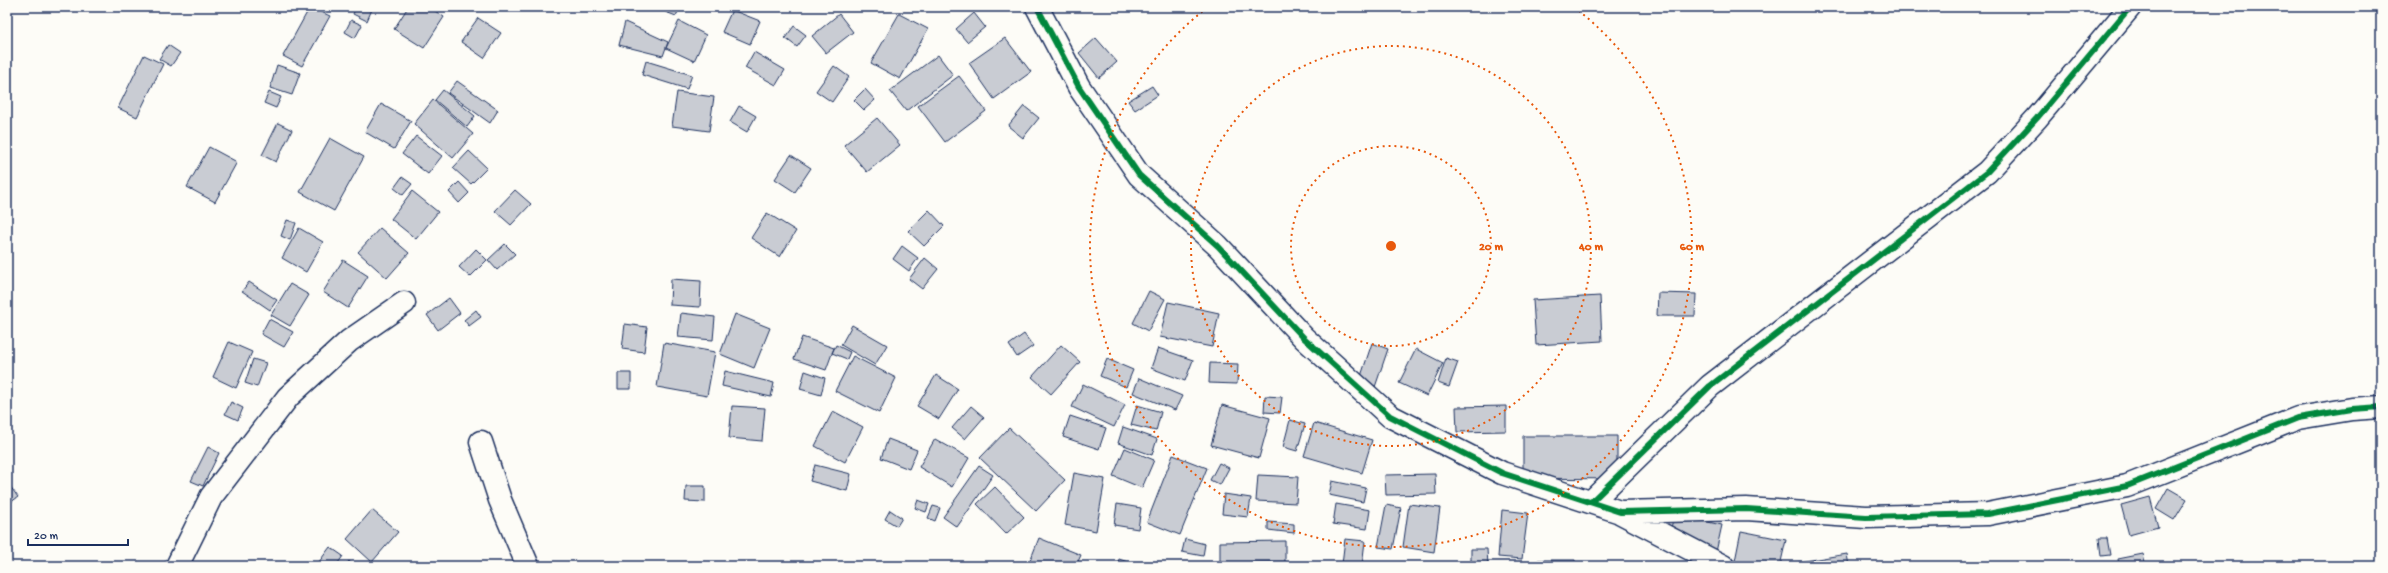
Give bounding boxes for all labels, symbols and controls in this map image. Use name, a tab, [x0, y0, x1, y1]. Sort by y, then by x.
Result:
centre of rings	[1384, 239, 1398, 253]
text: 20 m	[1479, 241, 1504, 255]
text: 40 m	[1578, 241, 1603, 255]
text: 60 m	[1680, 241, 1705, 255]
scale bar	[28, 521, 128, 547]
text: 20 m	[34, 530, 59, 544]

